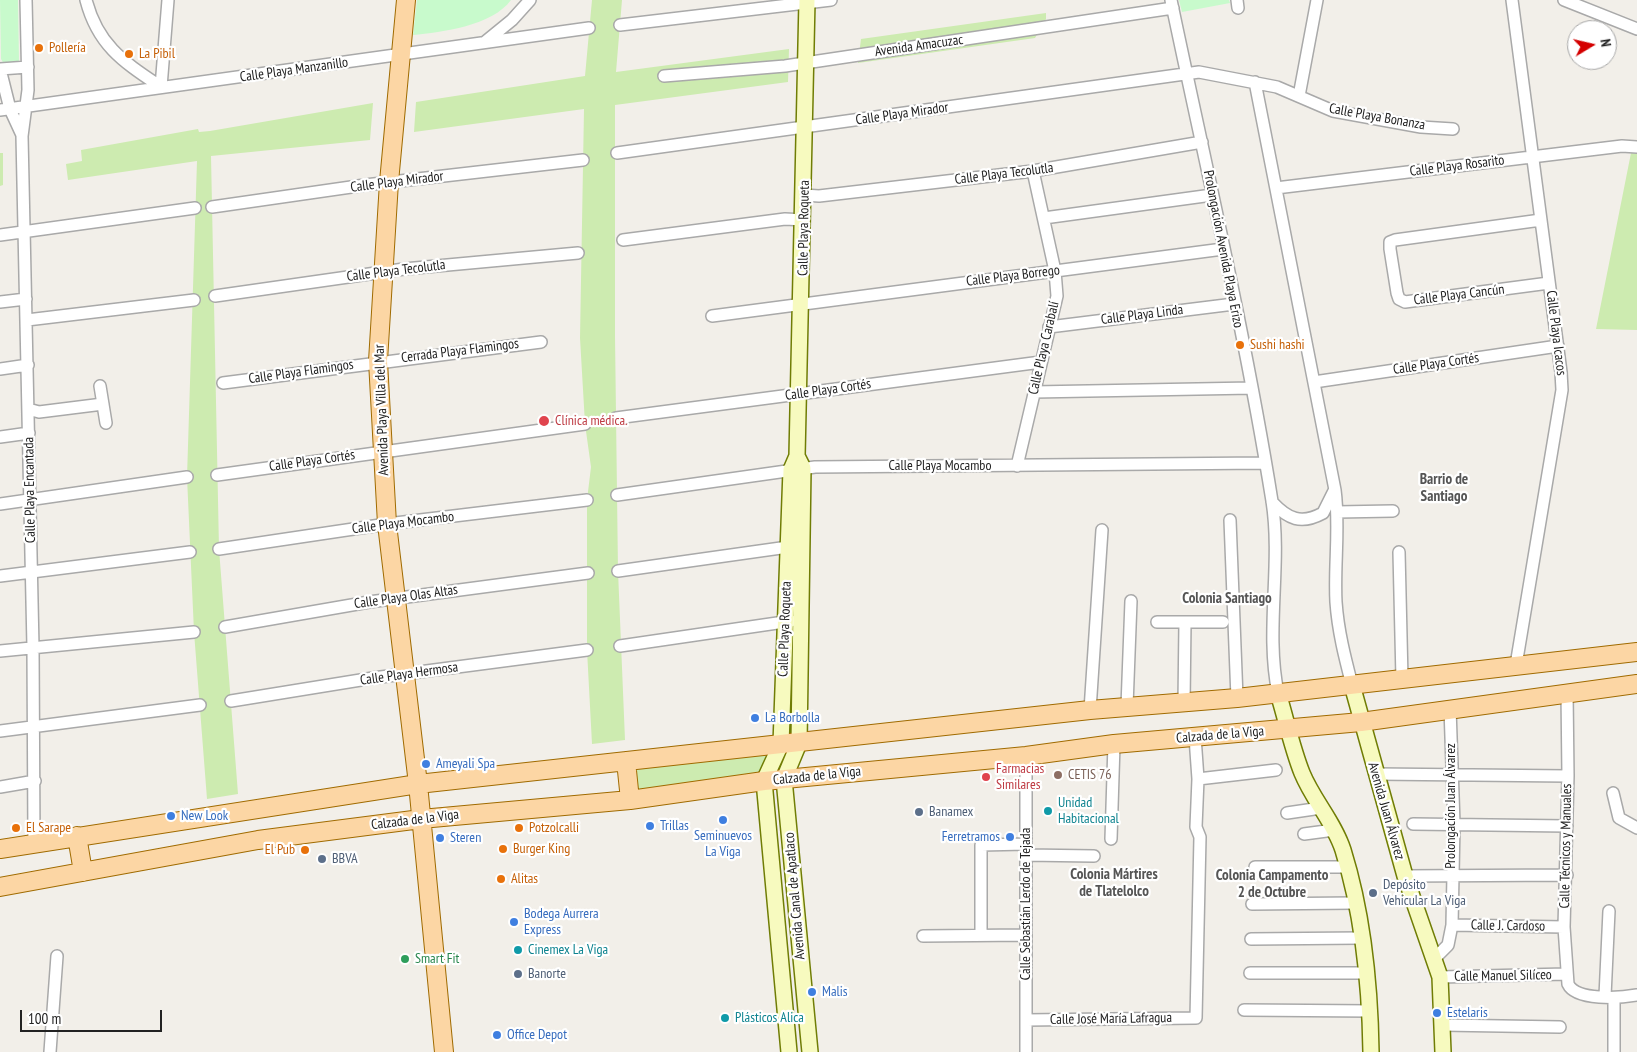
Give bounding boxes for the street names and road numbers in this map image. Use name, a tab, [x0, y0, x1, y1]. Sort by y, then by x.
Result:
street label: Avenida Amacuzac	[874, 31, 964, 61]
street label: Calle Playa Manzanillo	[239, 54, 349, 86]
street label: Calle Playa Mirador	[855, 99, 949, 129]
street label: Calle Playa Bonanza	[1328, 100, 1426, 134]
street label: Calle Playa Rosarito	[1409, 152, 1505, 180]
street label: Calle Playa Tecolutla	[954, 160, 1054, 188]
street label: Calle Playa Mirador	[350, 168, 444, 196]
street label: Prolongación Avenida Playa Erizo	[1199, 169, 1247, 329]
street label: Calle Playa Roqueta	[795, 180, 813, 276]
street label: Calle Playa Tecolutla	[346, 257, 446, 285]
street label: Calle Playa Borrego	[965, 262, 1061, 290]
street label: Calle Playa Cancún	[1413, 281, 1505, 309]
street label: Calle Playa Icacos	[1542, 290, 1570, 376]
street label: Calle Playa Carabalí	[1025, 300, 1063, 396]
street label: Calle Playa Linda	[1100, 302, 1184, 328]
street label: Cerrada Playa Flamingos	[400, 335, 520, 367]
street label: Avenida Playa Villa del Mar	[371, 344, 393, 476]
street label: Calle Playa Cortés	[1392, 350, 1480, 378]
street label: Calle Playa Flamingos	[247, 356, 355, 388]
street label: Calle Playa Cortés	[784, 376, 872, 404]
street label: Calle Playa Encantada	[21, 437, 39, 543]
street label: Calle Playa Cortés	[268, 447, 356, 475]
street label: Calle Playa Mocambo	[889, 458, 991, 474]
street label: Calle Playa Mocambo	[351, 508, 455, 538]
street label: Calle Playa Olas Altas	[353, 581, 459, 613]
street label: Calle Playa Roqueta	[775, 581, 795, 677]
street label: Calle Playa Hermosa	[359, 659, 459, 689]
street label: Calzada de la Viga	[1175, 723, 1265, 747]
street label: Prolongación Juan Álvarez	[1443, 743, 1459, 869]
street label: Avenida Juan Álvarez	[1364, 760, 1408, 862]
street label: Calzada de la Viga	[772, 763, 862, 789]
street label: Calle Técnicos y Manuales	[1557, 783, 1575, 909]
street label: Calzada de la Viga	[370, 806, 460, 834]
street label: Calle Sebastián Lerdo de Tejada	[1018, 828, 1034, 980]
street label: Avenida Canal de Apatlaco	[781, 832, 809, 960]
street label: Calle J. Cardoso	[1471, 917, 1545, 935]
street label: Calle Manuel Silíceo	[1454, 967, 1552, 985]
street label: Calle José María Lafragua	[1050, 1010, 1172, 1028]

